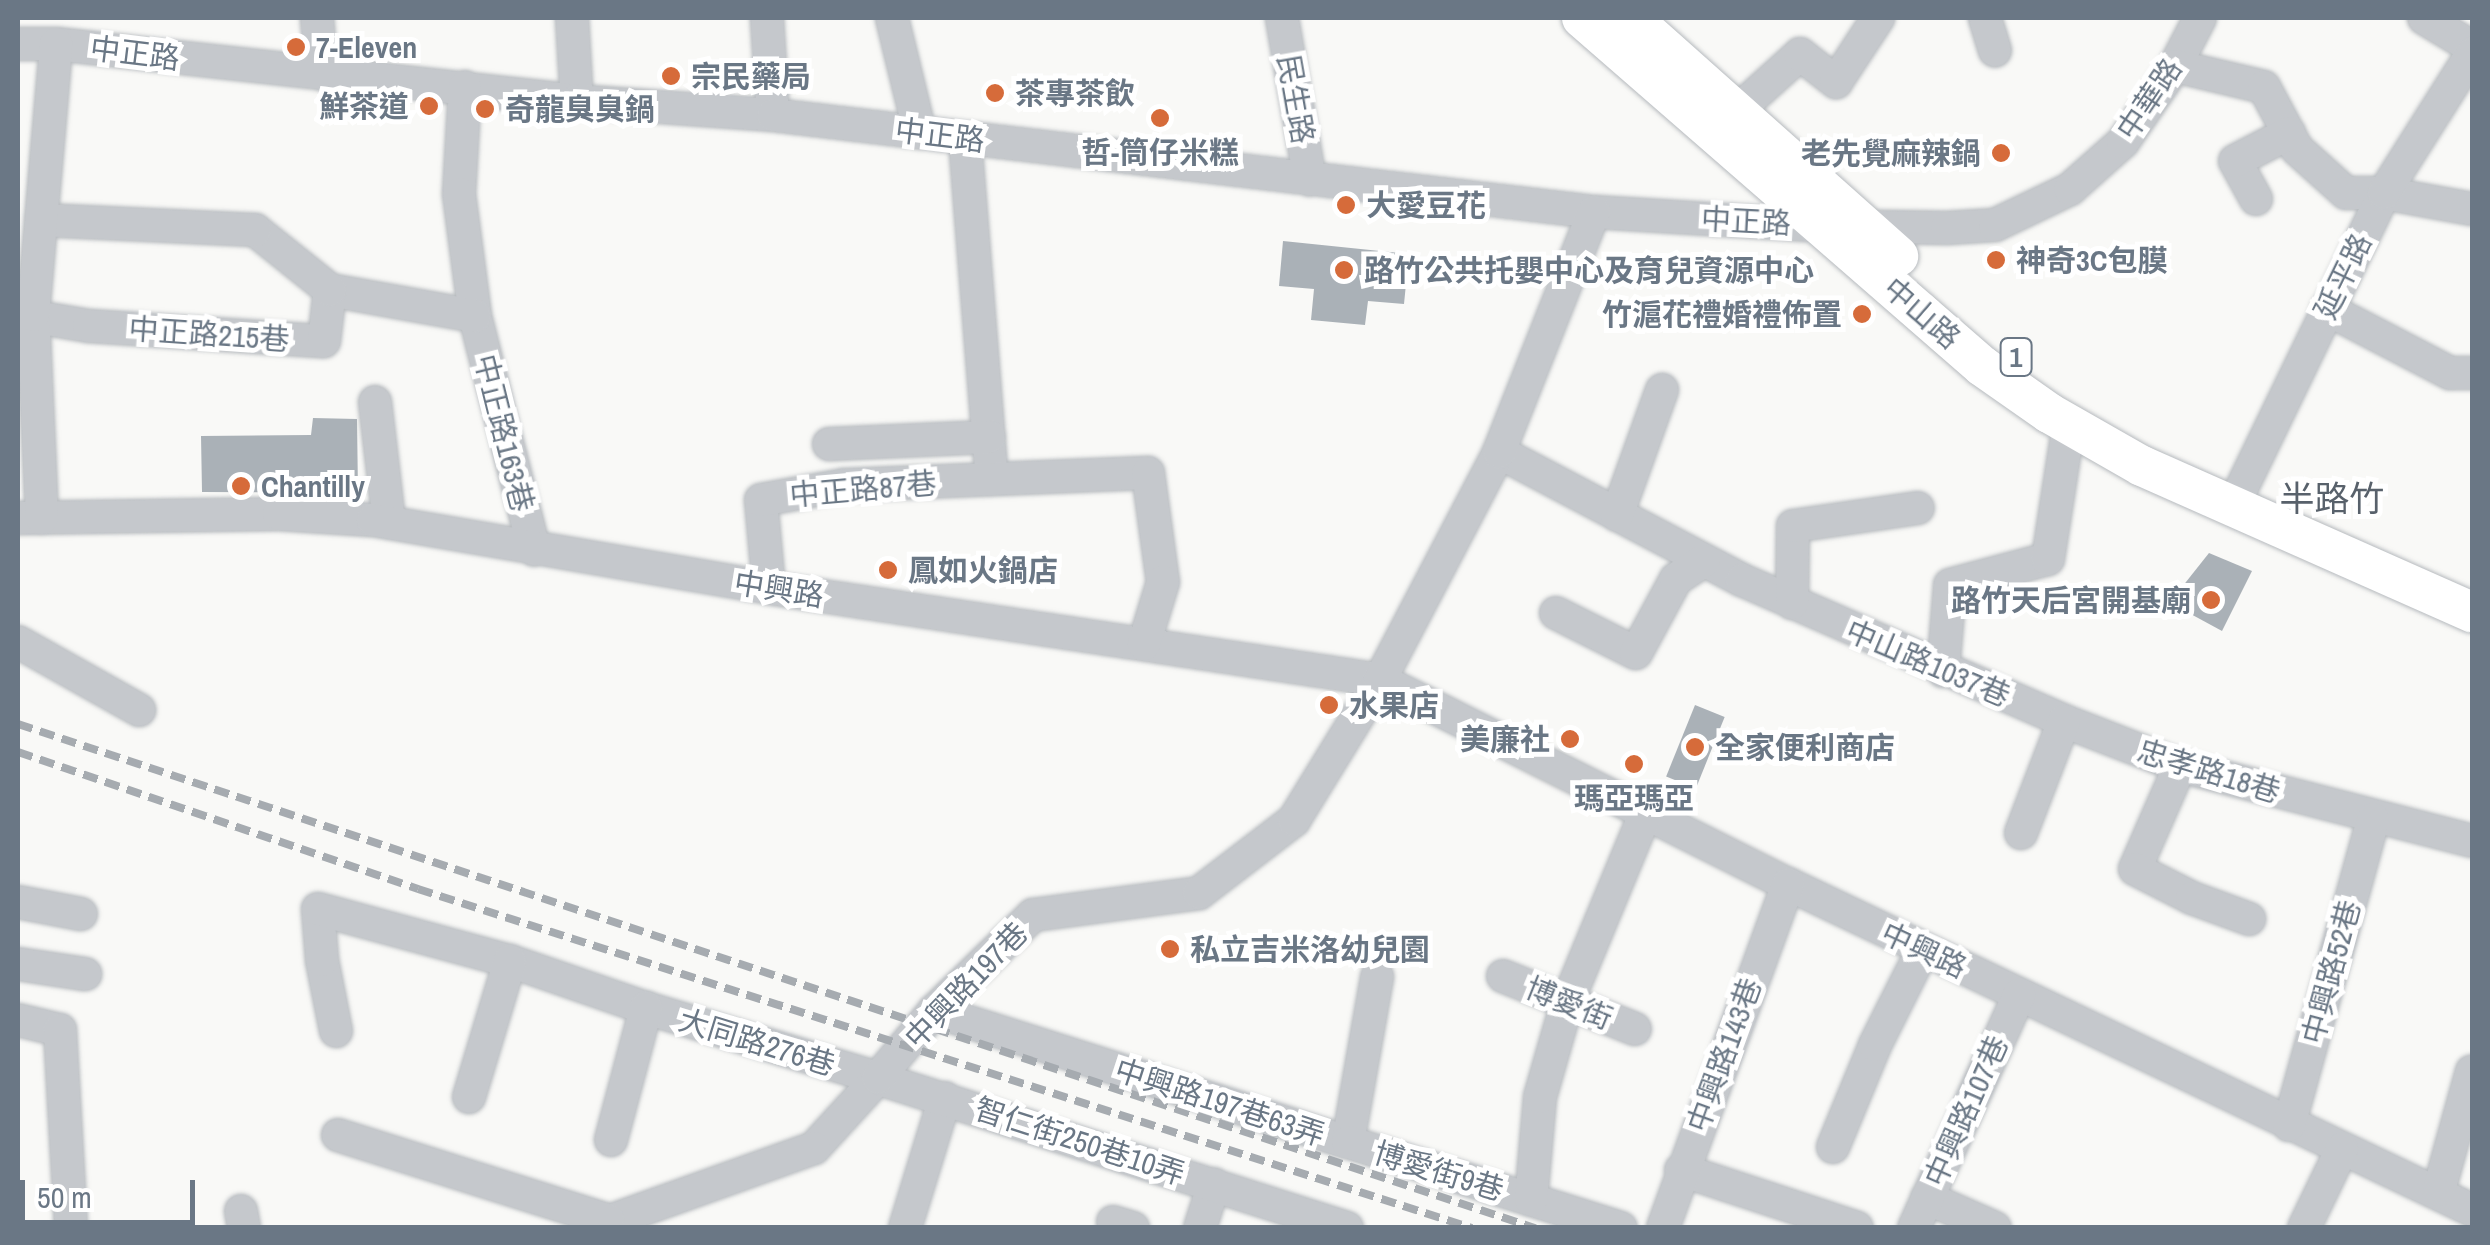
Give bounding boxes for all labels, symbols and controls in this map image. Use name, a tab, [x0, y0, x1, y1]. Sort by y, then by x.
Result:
place label: 7-Eleven	[316, 29, 417, 65]
street label: 中正路	[88, 30, 182, 76]
marker: 7-Eleven	[285, 36, 307, 58]
street label: 民生路	[1270, 52, 1322, 146]
street label: 中華路	[2109, 52, 2189, 146]
place label: 宗民藥局	[691, 58, 811, 94]
marker: 宗民藥局	[660, 65, 682, 87]
place label: 茶專茶飲	[1015, 75, 1135, 111]
marker: 茶專茶飲	[984, 82, 1006, 104]
place label: 鮮茶道	[319, 88, 409, 124]
place label: 奇龍臭臭鍋	[505, 91, 655, 127]
marker: 鮮茶道	[418, 95, 440, 117]
marker: 奇龍臭臭鍋	[474, 98, 496, 120]
marker: 哲-筒仔米糕	[1149, 107, 1171, 129]
street label: 中正路	[893, 112, 987, 158]
place label: 哲-筒仔米糕	[1081, 134, 1239, 170]
place label: 老先覺麻辣鍋	[1801, 135, 1981, 171]
marker: 老先覺麻辣鍋	[1990, 142, 2012, 164]
place label: 大愛豆花	[1366, 187, 1486, 223]
marker: 大愛豆花	[1335, 194, 1357, 216]
street label: 中正路	[1700, 201, 1792, 241]
street label: 延平路	[2307, 228, 2379, 324]
place label: 神奇3C包膜	[2016, 242, 2167, 278]
marker: 神奇3C包膜	[1985, 249, 2007, 271]
place label: 路竹公共托嬰中心及育兒資源中心	[1364, 252, 1814, 288]
marker: 路竹公共托嬰中心及育兒資源中心	[1333, 259, 1355, 281]
street label: 中山路	[1876, 270, 1968, 356]
place label: 竹滬花禮婚禮佈置	[1602, 296, 1842, 332]
marker: 竹滬花禮婚禮佈置	[1851, 303, 1873, 325]
street label: 中正路215巷	[127, 310, 291, 358]
road number: 1	[1998, 334, 2034, 380]
street label: 中正路163巷	[467, 351, 541, 515]
street label: 中正路87巷	[788, 465, 938, 513]
place label: Chantilly	[261, 468, 365, 504]
marker: Chantilly	[230, 475, 252, 497]
district label: 半路竹	[2280, 478, 2384, 520]
place label: 鳳如火鍋店	[908, 552, 1058, 588]
marker: 鳳如火鍋店	[877, 559, 899, 581]
street label: 中興路	[732, 564, 826, 614]
place label: 路竹天后宮開基廟	[1951, 582, 2191, 618]
marker: 路竹天后宮開基廟	[2200, 589, 2222, 611]
street label: 中山路1037巷	[1841, 612, 2015, 714]
place label: 水果店	[1349, 687, 1439, 723]
marker: 水果店	[1318, 694, 1340, 716]
place label: 美廉社	[1460, 721, 1550, 757]
marker: 美廉社	[1559, 728, 1581, 750]
place label: 全家便利商店	[1715, 729, 1895, 765]
street label: 忠孝路18巷	[2133, 732, 2285, 810]
marker: 全家便利商店	[1684, 736, 1706, 758]
marker: 瑪亞瑪亞	[1623, 753, 1645, 775]
place label: 瑪亞瑪亞	[1574, 780, 1694, 816]
street label: 中興路52巷	[2295, 896, 2367, 1048]
street label: 中興路197巷	[897, 915, 1035, 1055]
street label: 中興路	[1876, 915, 1972, 985]
place label: 私立吉米洛幼兒園	[1190, 931, 1430, 967]
marker: 私立吉米洛幼兒園	[1159, 938, 1181, 960]
street label: 博愛街	[1521, 969, 1617, 1037]
street label: 中興路143巷	[1680, 973, 1768, 1137]
street label: 大同路276巷	[675, 1001, 839, 1083]
street label: 中興路107巷	[1917, 1030, 2015, 1192]
street label: 中興路197巷63弄	[1111, 1051, 1329, 1153]
street label: 智仁街250巷10弄	[971, 1090, 1189, 1192]
street label: 博愛街9巷	[1370, 1134, 1508, 1208]
scale bar	[25, 1160, 200, 1222]
text: 50 m	[37, 1177, 92, 1217]

